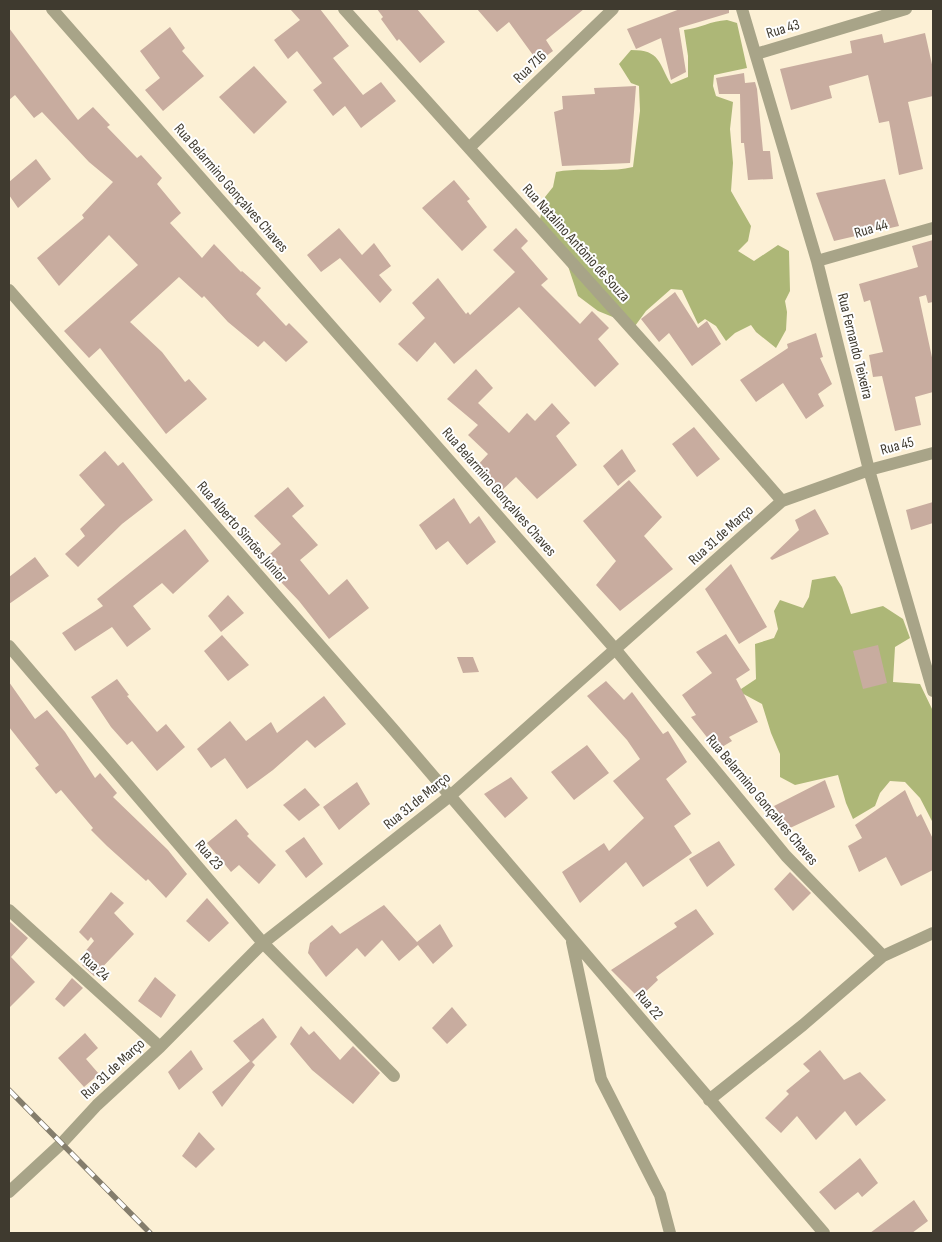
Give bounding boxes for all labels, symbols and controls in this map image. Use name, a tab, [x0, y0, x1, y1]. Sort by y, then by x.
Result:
street label: Rua 43	[764, 15, 802, 43]
street label: Rua 716	[509, 47, 551, 87]
street label: Rua Belarmino Gonçalves Chaves	[170, 120, 292, 256]
street label: Rua Natalino Antônio de Souza	[518, 180, 634, 306]
street label: Rua 44	[852, 215, 890, 243]
street label: Rua Fernando Teixeira	[833, 291, 877, 401]
street label: Rua Belarmino Gonçalves Chaves	[438, 424, 560, 560]
street label: Rua 45	[878, 432, 916, 460]
street label: Rua Alberto Simões Júnior	[193, 477, 292, 587]
street label: Rua 31 de Março	[685, 501, 757, 569]
street label: Rua Belarmino Gonçalves Chaves	[702, 731, 822, 869]
street label: Rua 31 de Março	[380, 768, 454, 834]
street label: Rua 23	[191, 836, 227, 874]
street label: Rua 24	[76, 949, 114, 985]
street label: Rua 22	[631, 986, 667, 1024]
street label: Rua 31 de Março	[77, 1034, 149, 1104]

